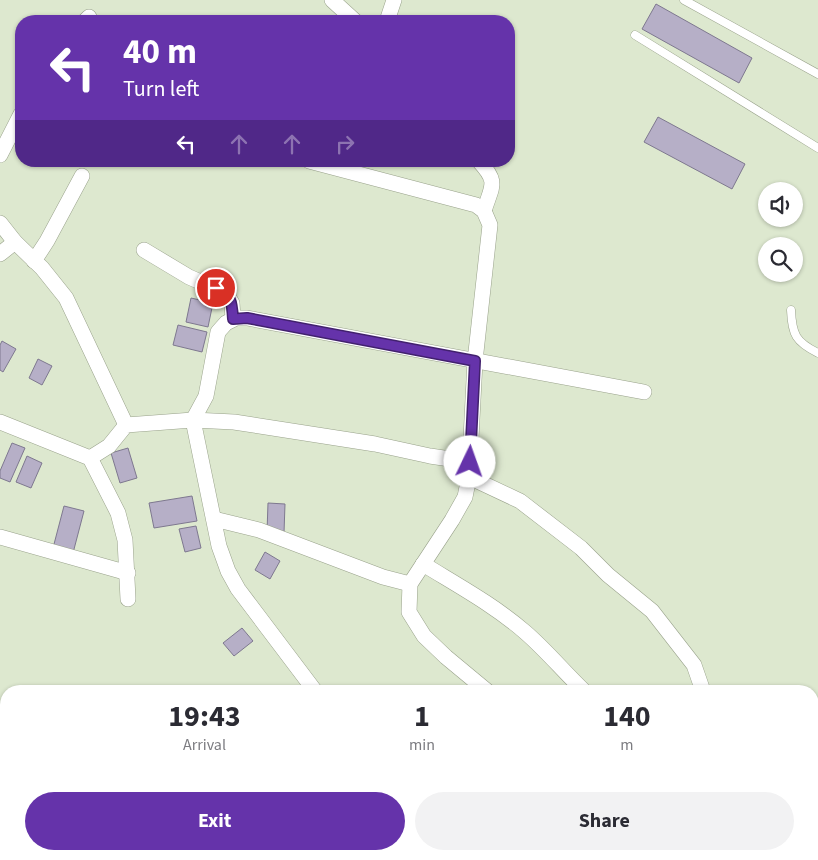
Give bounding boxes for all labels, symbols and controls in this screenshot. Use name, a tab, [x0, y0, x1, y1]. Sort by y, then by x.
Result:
text: 40 m	[123, 27, 197, 77]
icon: left	[40, 35, 105, 100]
text: Turn left	[123, 73, 199, 105]
icon: left	[172, 130, 200, 158]
icon: ahead	[225, 130, 253, 158]
icon: ahead	[278, 130, 306, 158]
icon: right	[331, 130, 359, 158]
map controls	[758, 182, 803, 282]
button: sound	[758, 182, 803, 227]
button: search	[758, 237, 803, 282]
pin	[195, 267, 237, 309]
icon: arrive	[202, 274, 230, 302]
position arrow	[443, 435, 495, 487]
text: 19:43	[168, 695, 241, 738]
text: 1	[414, 695, 430, 738]
text: 140	[603, 695, 651, 738]
text: Arrival	[183, 734, 226, 756]
text: min	[409, 734, 435, 756]
text: m	[620, 734, 634, 756]
button: Exit	[25, 792, 405, 850]
button: Share	[415, 792, 794, 850]

